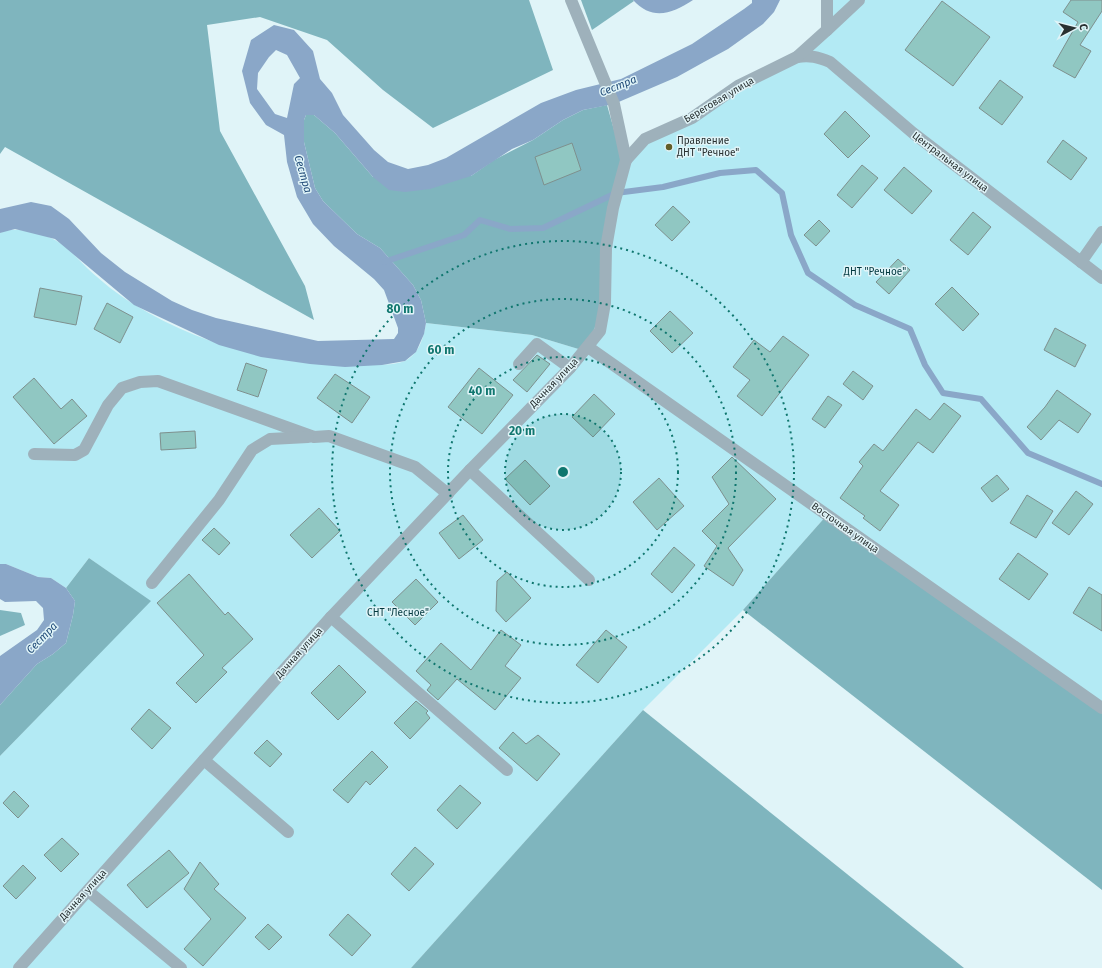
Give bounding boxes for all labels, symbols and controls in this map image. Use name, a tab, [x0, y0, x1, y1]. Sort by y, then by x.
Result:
north arrow	[1054, 8, 1094, 48]
text: С	[1077, 23, 1090, 31]
water label: Сестра	[598, 73, 638, 99]
street label: Береговая улица	[682, 74, 756, 126]
street label: Центральная улица	[910, 129, 990, 195]
place label: Правление ДНТ "Речное"	[676, 135, 739, 159]
marker: Правление ДНТ "Речное"	[664, 142, 674, 152]
water label: Сестра	[291, 154, 315, 194]
park label: ДНТ "Речное"	[843, 266, 906, 278]
text: 80 m	[387, 302, 413, 316]
text: 60 m	[428, 343, 454, 357]
street label: Дачная улица	[527, 356, 581, 411]
text: 40 m	[469, 384, 495, 398]
text: 20 m	[509, 424, 535, 438]
centre of rings	[556, 465, 570, 479]
street label: Восточная улица	[809, 500, 881, 556]
park label: СНТ "Лесное"	[367, 607, 429, 619]
water label: Сестра	[24, 620, 60, 656]
street label: Дачная улица	[272, 625, 325, 682]
street label: Дачная улица	[56, 867, 109, 924]

